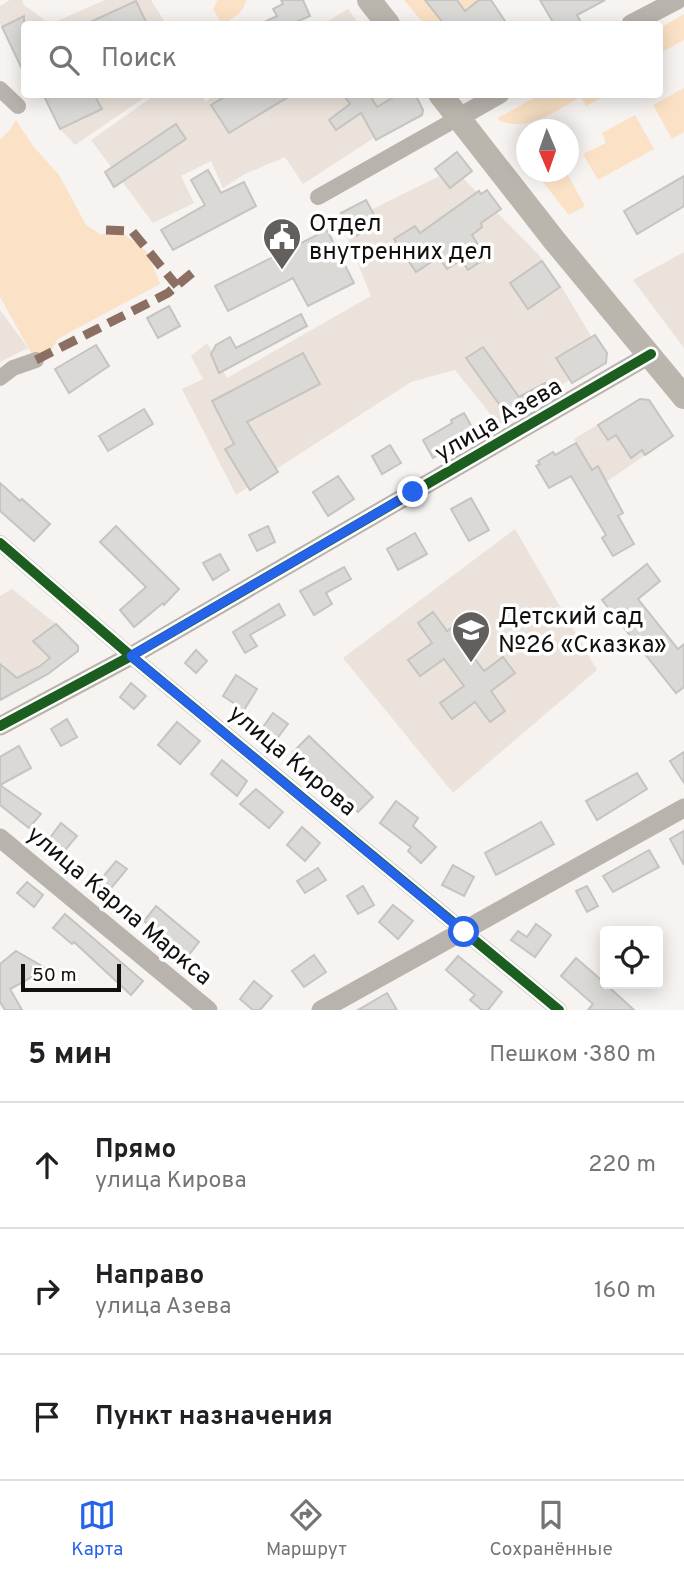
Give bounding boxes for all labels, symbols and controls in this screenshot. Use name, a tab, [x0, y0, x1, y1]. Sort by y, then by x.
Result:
search box	[21, 21, 663, 98]
icon: search	[45, 41, 83, 79]
text: Поиск	[101, 43, 177, 76]
north arrow	[516, 119, 579, 182]
place label: Отдел внутренних дел	[309, 210, 492, 268]
public building icon: Отдел внутренних дел	[261, 216, 303, 271]
street label: улица Азева	[430, 372, 568, 469]
route end	[397, 476, 428, 507]
place label: Детский сад №26 «Сказка»	[498, 603, 667, 661]
school or university icon: Детский сад №26 «Сказка»	[450, 609, 492, 664]
street label: улица Кирова	[221, 699, 362, 824]
street label: улица Карла Маркса	[20, 820, 218, 993]
route start	[448, 916, 479, 947]
map controls	[600, 926, 663, 989]
button: locate	[600, 926, 663, 989]
scale bar	[21, 961, 121, 993]
text: 50 m	[32, 964, 77, 988]
text: 5 мин	[28, 1037, 112, 1074]
text: Пешком · 380 m	[489, 1041, 656, 1070]
text: Прямо	[95, 1134, 176, 1167]
icon: ahead	[28, 1146, 66, 1184]
text: 220 m	[588, 1151, 656, 1180]
text: улица Кирова	[95, 1167, 247, 1196]
text: Направо	[95, 1260, 204, 1293]
icon: right	[28, 1272, 66, 1310]
text: 160 m	[594, 1277, 656, 1306]
text: улица Азева	[95, 1293, 231, 1322]
icon: arrive	[28, 1398, 66, 1436]
text: Пункт назначения	[95, 1401, 333, 1434]
tab: Карта	[71, 1496, 123, 1562]
tab: Маршрут	[266, 1496, 347, 1562]
tab: Сохранённые	[489, 1496, 613, 1562]

